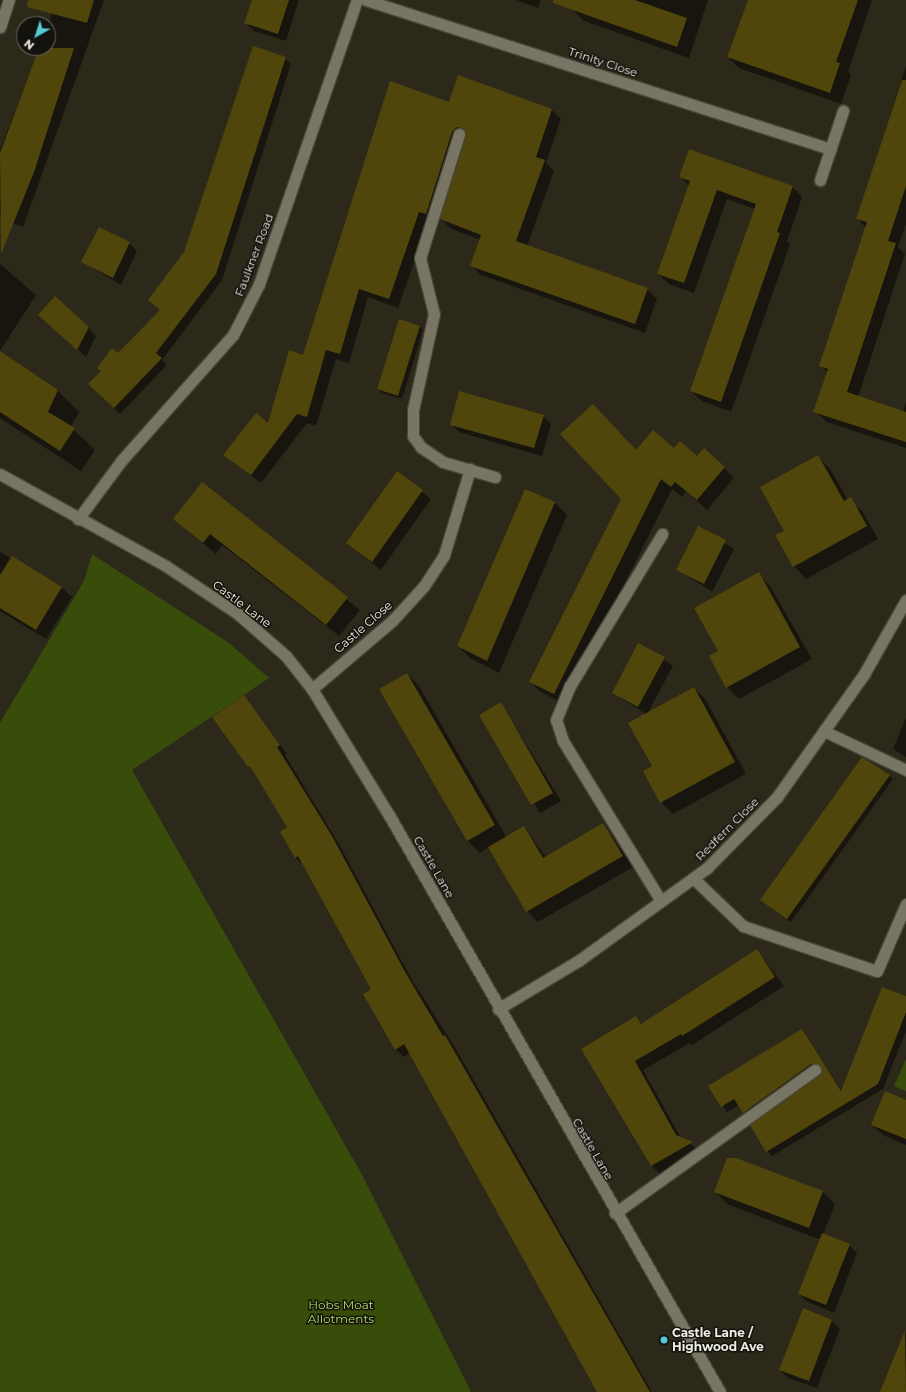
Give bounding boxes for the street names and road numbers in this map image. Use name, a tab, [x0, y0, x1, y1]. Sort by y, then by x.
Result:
street label: Trinity Close	[566, 44, 640, 80]
street label: Faulkner Road	[232, 212, 276, 298]
street label: Castle Lane	[210, 577, 274, 631]
street label: Castle Close	[331, 598, 395, 656]
street label: Redfern Close	[692, 794, 762, 864]
street label: Castle Lane	[410, 833, 458, 901]
street label: Castle Lane	[569, 1115, 617, 1183]

